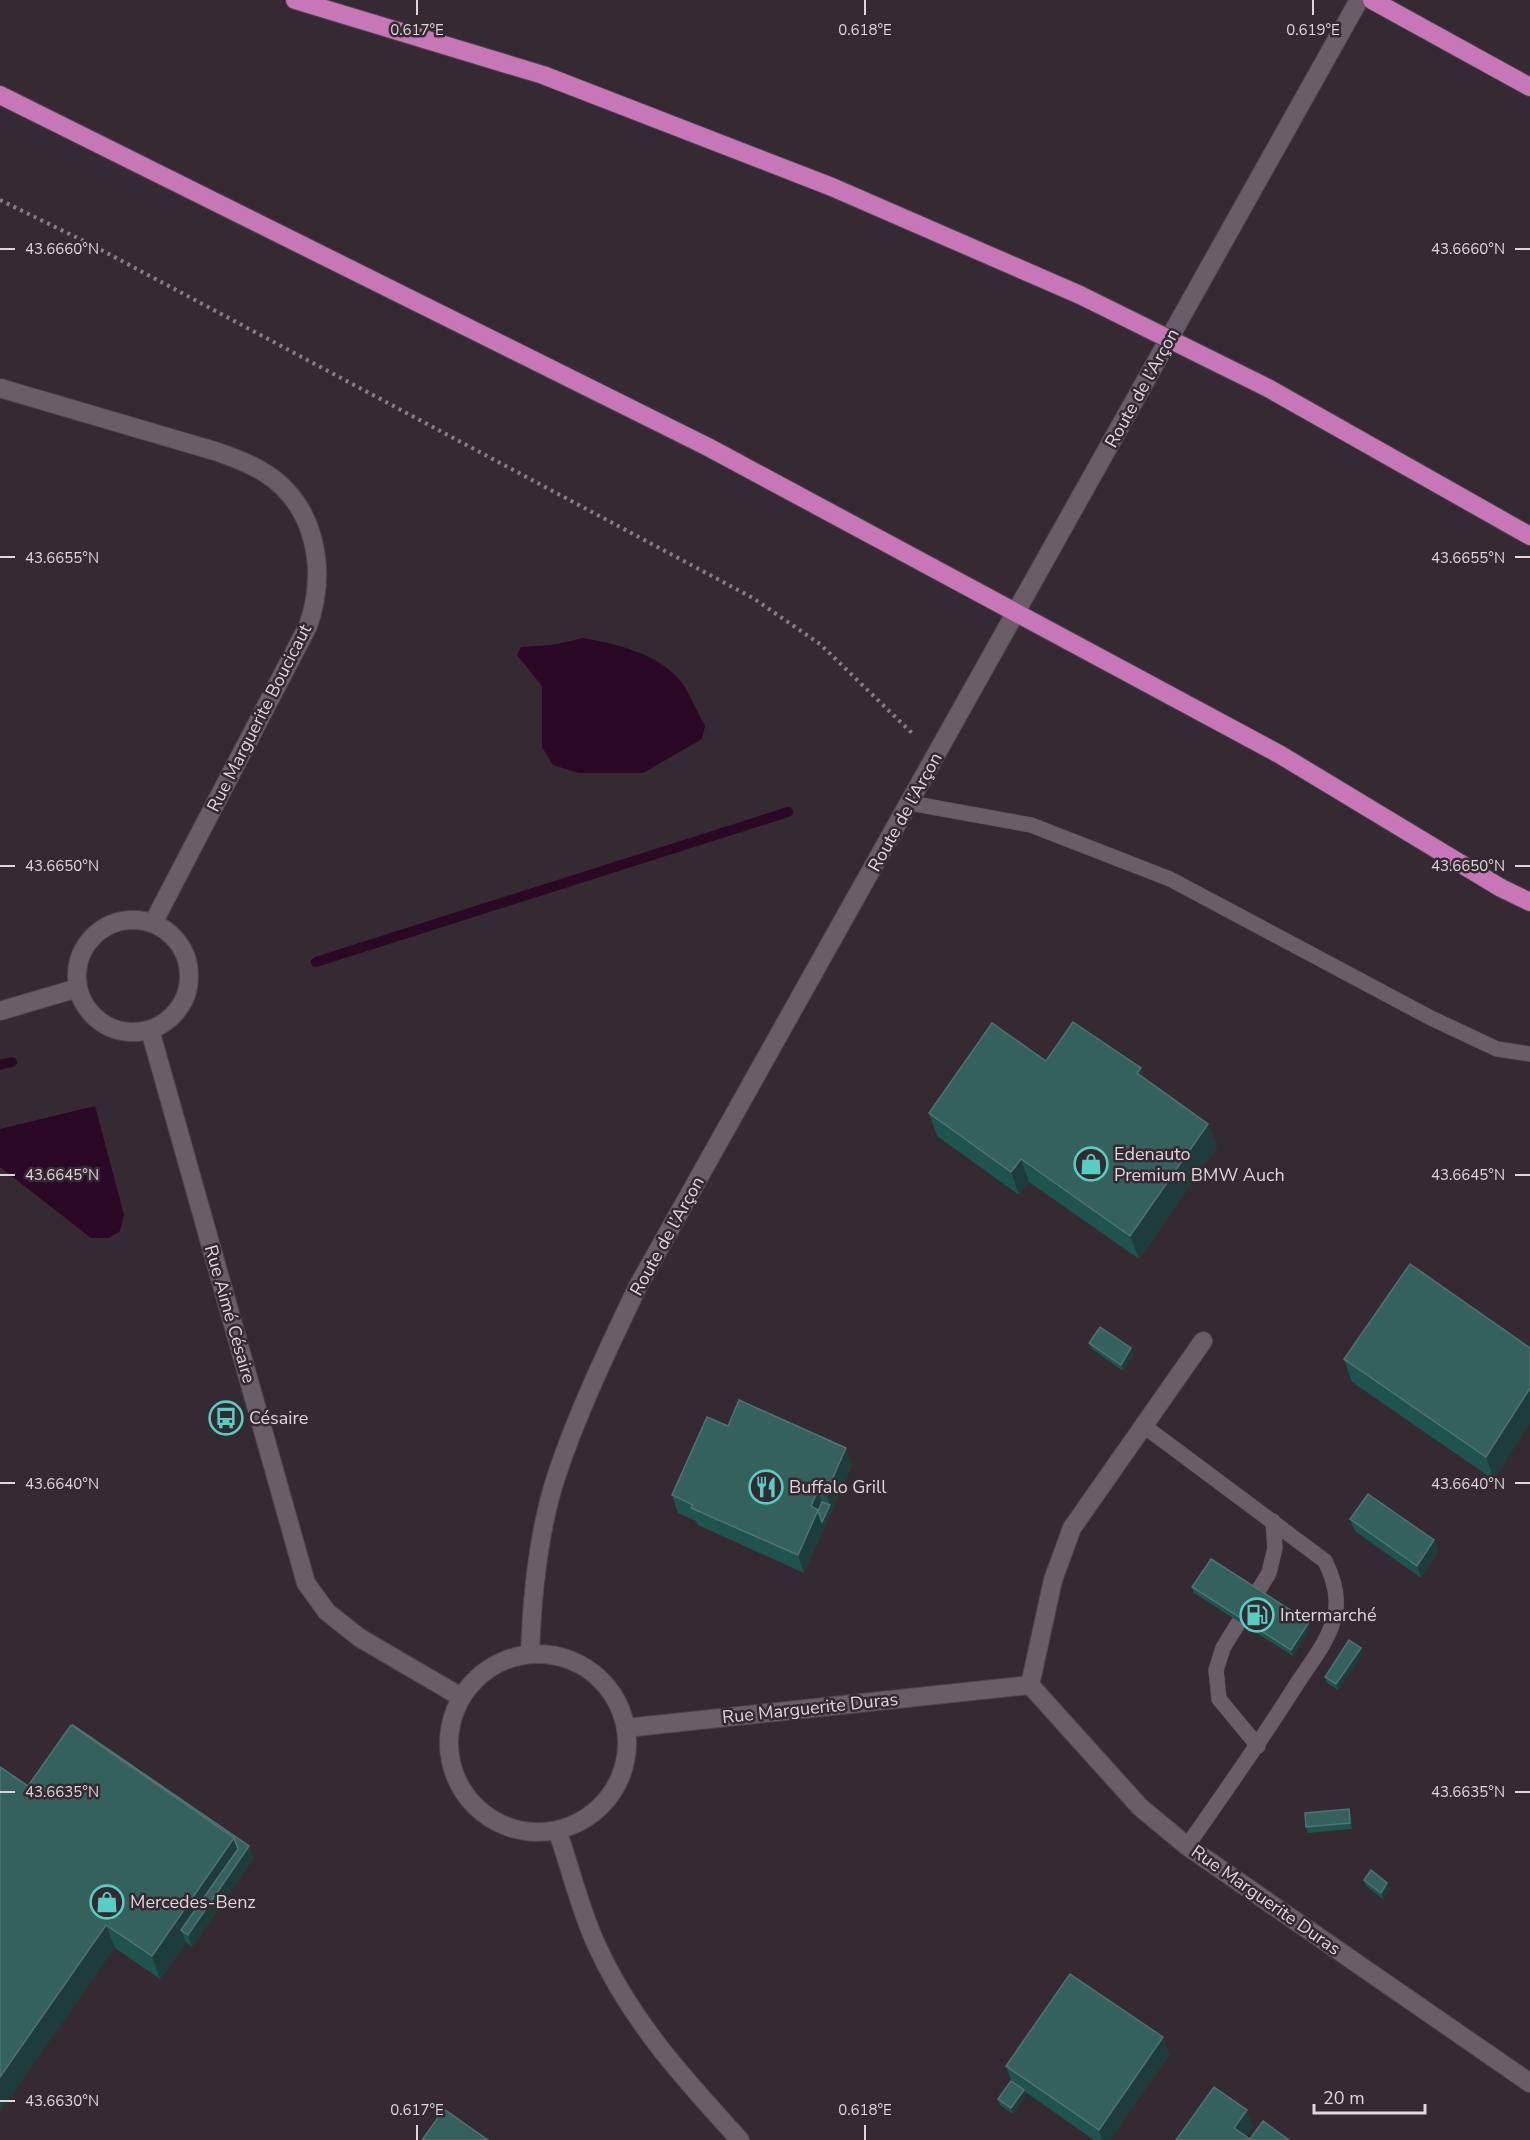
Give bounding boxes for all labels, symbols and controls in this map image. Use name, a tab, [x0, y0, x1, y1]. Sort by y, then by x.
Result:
text: 0.617°E	[390, 20, 444, 40]
text: 0.618°E	[838, 20, 892, 40]
text: 0.619°E	[1286, 20, 1340, 40]
text: 43.6660°N	[25, 239, 99, 259]
text: 43.6660°N	[1431, 239, 1505, 259]
street label: Route de l’Arçon	[1099, 324, 1185, 452]
text: 43.6655°N	[25, 548, 99, 568]
text: 43.6655°N	[1431, 548, 1505, 568]
street label: Rue Marguerite Boucicaut	[201, 619, 317, 816]
street label: Route de l’Arçon	[862, 748, 948, 876]
text: 43.6650°N	[25, 856, 99, 876]
text: 43.6650°N	[1431, 856, 1505, 876]
place label: Edenauto Premium BMW Auch	[1114, 1142, 1285, 1187]
shop icon: Edenauto Premium BMW Auch	[1073, 1146, 1109, 1182]
text: 43.6645°N	[25, 1165, 99, 1185]
text: 43.6645°N	[1431, 1165, 1505, 1185]
street label: Route de l’Arçon	[624, 1172, 710, 1300]
street label: Rue Aimé Césaire	[199, 1242, 261, 1386]
bus stop icon: Césaire	[208, 1400, 244, 1436]
place label: Césaire	[249, 1406, 308, 1430]
restaurant icon: Buffalo Grill	[748, 1469, 784, 1505]
text: 43.6640°N	[25, 1474, 99, 1494]
text: 43.6640°N	[1431, 1474, 1505, 1494]
place label: Buffalo Grill	[789, 1475, 887, 1499]
fuel station icon: Intermarché	[1239, 1597, 1275, 1633]
place label: Intermarché	[1280, 1603, 1376, 1627]
street label: Rue Marguerite Duras	[721, 1687, 899, 1729]
text: 43.6635°N	[25, 1782, 99, 1802]
text: 43.6635°N	[1431, 1782, 1505, 1802]
street label: Rue Marguerite Duras	[1187, 1839, 1345, 1961]
shop icon: Mercedes-Benz	[89, 1884, 125, 1920]
place label: Mercedes-Benz	[130, 1890, 256, 1914]
scale bar	[1314, 2077, 1425, 2115]
text: 20 m	[1323, 2086, 1365, 2110]
text: 43.6630°N	[25, 2091, 99, 2111]
text: 0.617°E	[390, 2100, 444, 2120]
text: 0.618°E	[838, 2100, 892, 2120]

